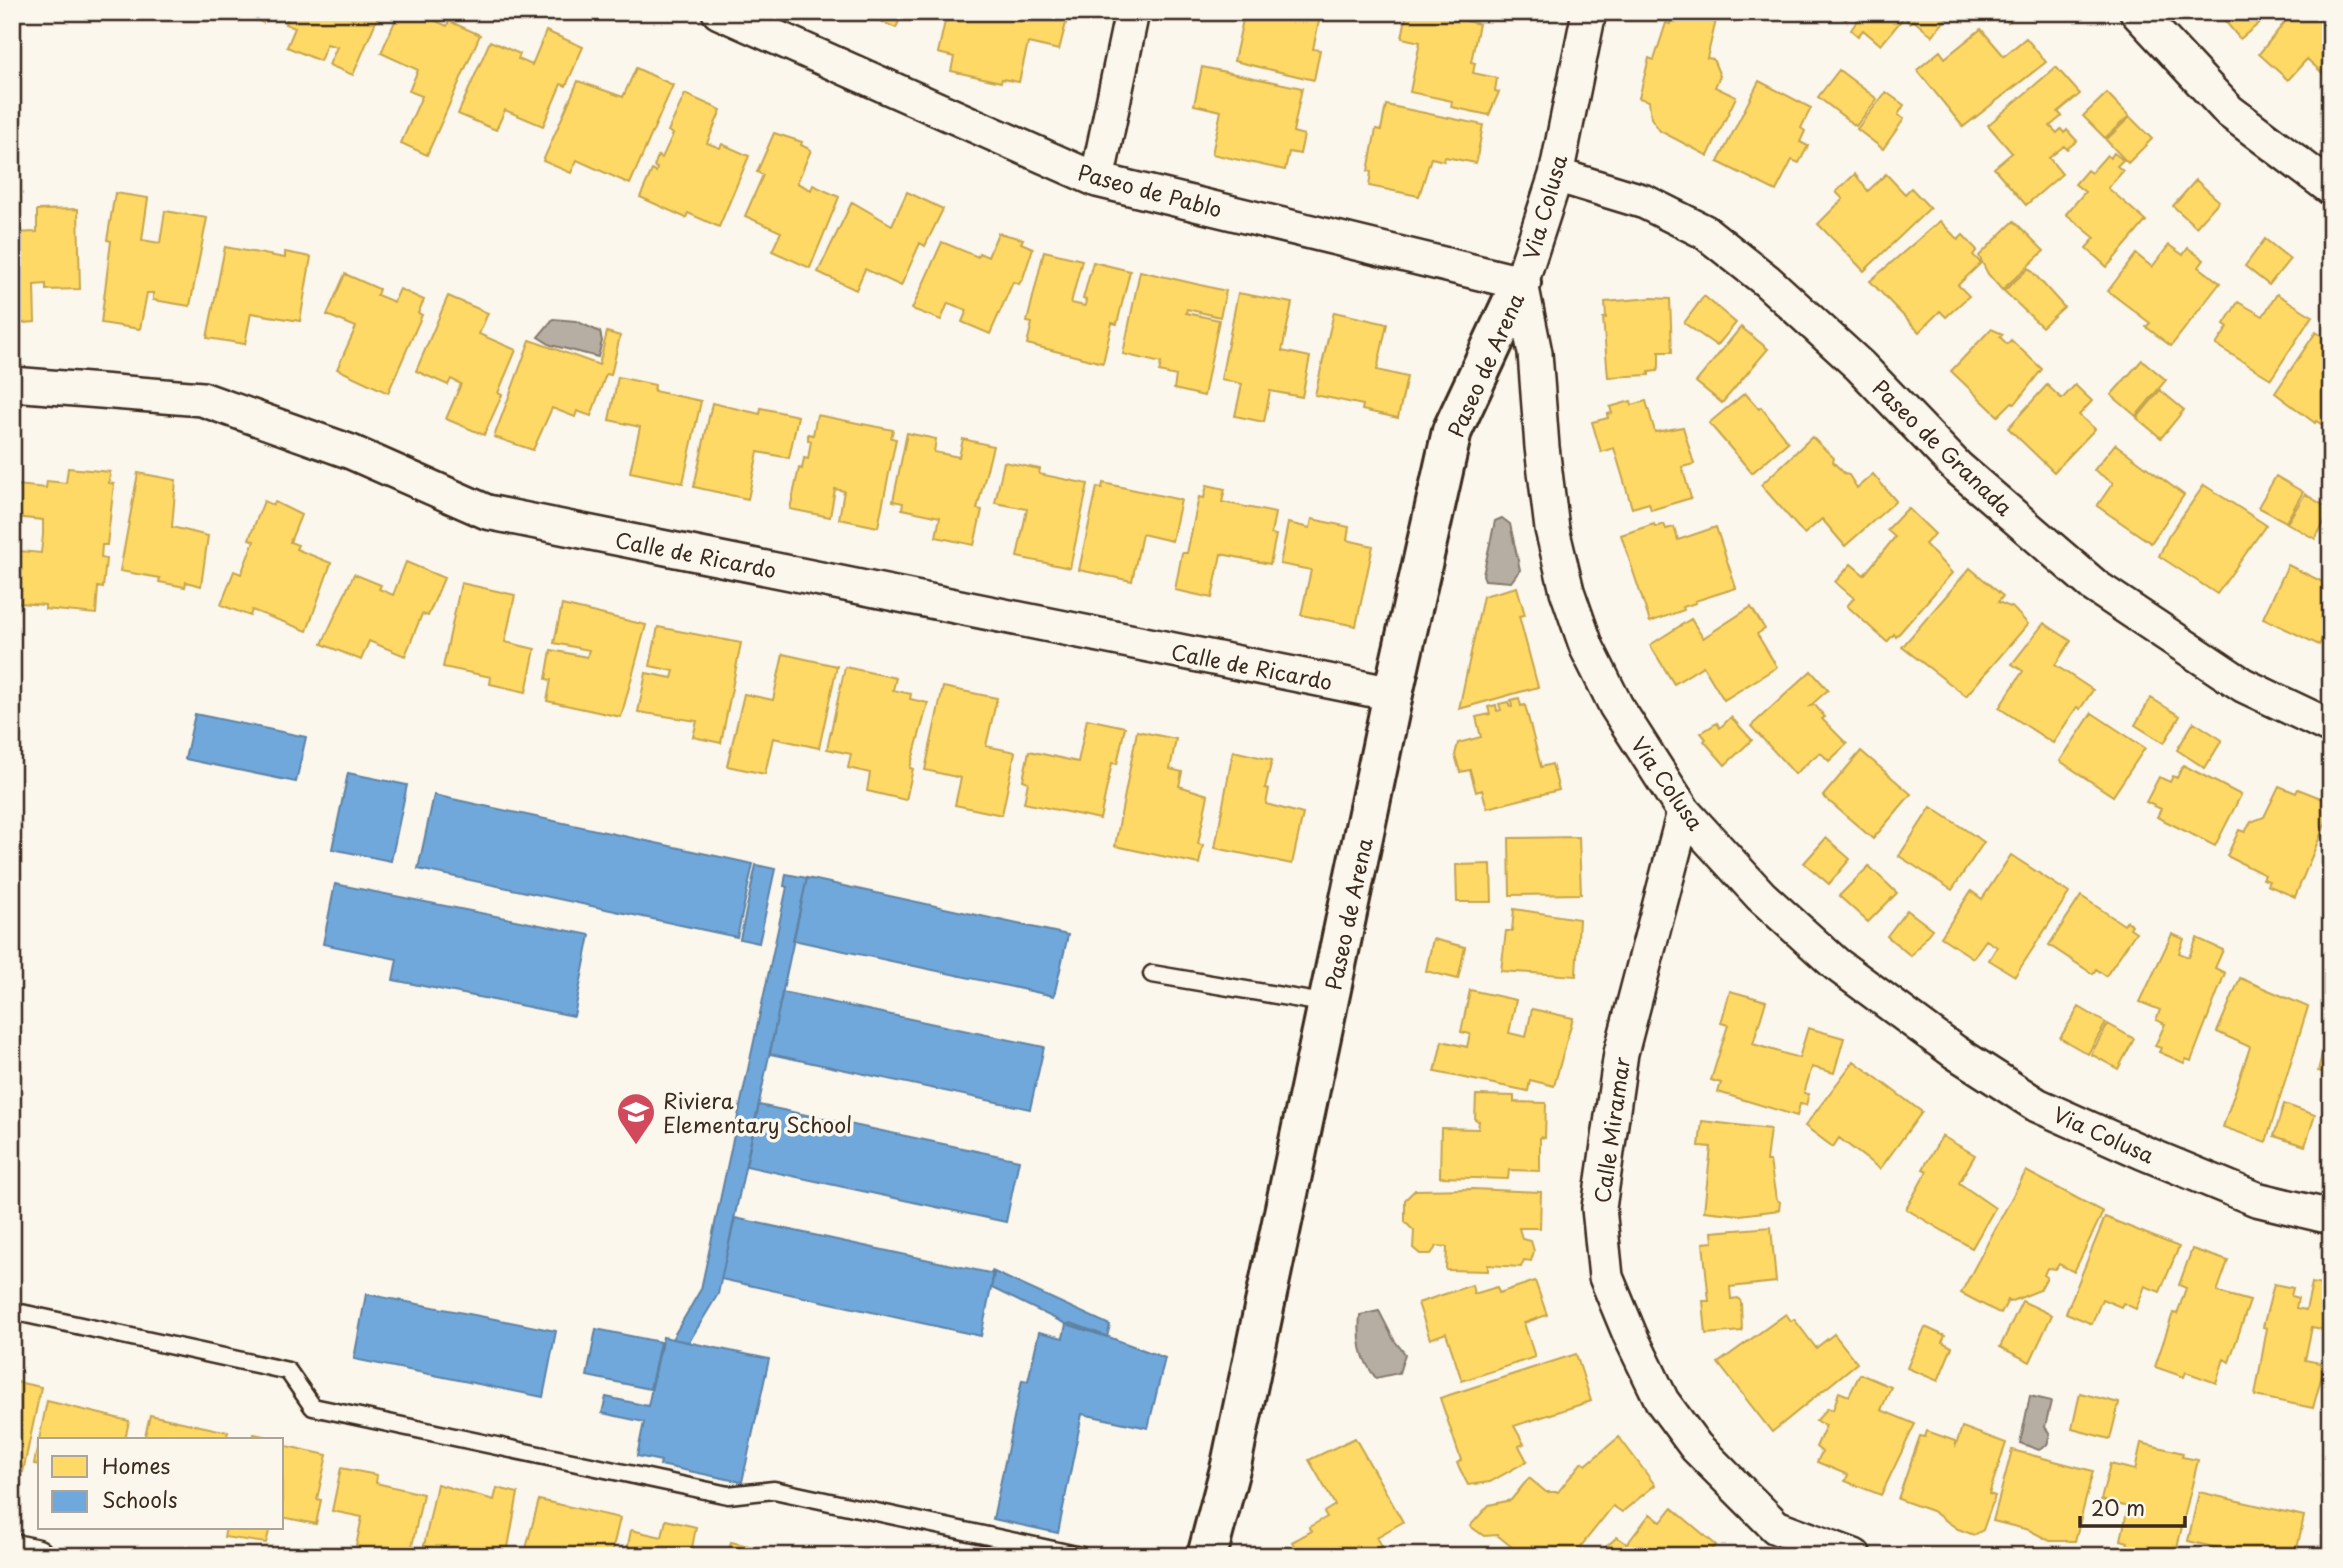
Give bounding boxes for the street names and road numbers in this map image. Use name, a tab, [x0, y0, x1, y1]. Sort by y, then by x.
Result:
street label: Via Colusa	[1514, 151, 1574, 263]
street label: Paseo de Pablo	[1074, 155, 1226, 225]
street label: Paseo de Arena	[1439, 288, 1531, 442]
street label: Paseo de Granada	[1866, 371, 2021, 523]
street label: Calle de Ricardo	[613, 523, 779, 585]
street label: Calle de Ricardo	[1169, 635, 1335, 697]
street label: Via Colusa	[1624, 730, 1712, 836]
street label: Paseo de Arena	[1316, 835, 1380, 993]
street label: Calle Miramar	[1585, 1054, 1637, 1205]
street label: Via Colusa	[2048, 1098, 2160, 1170]

